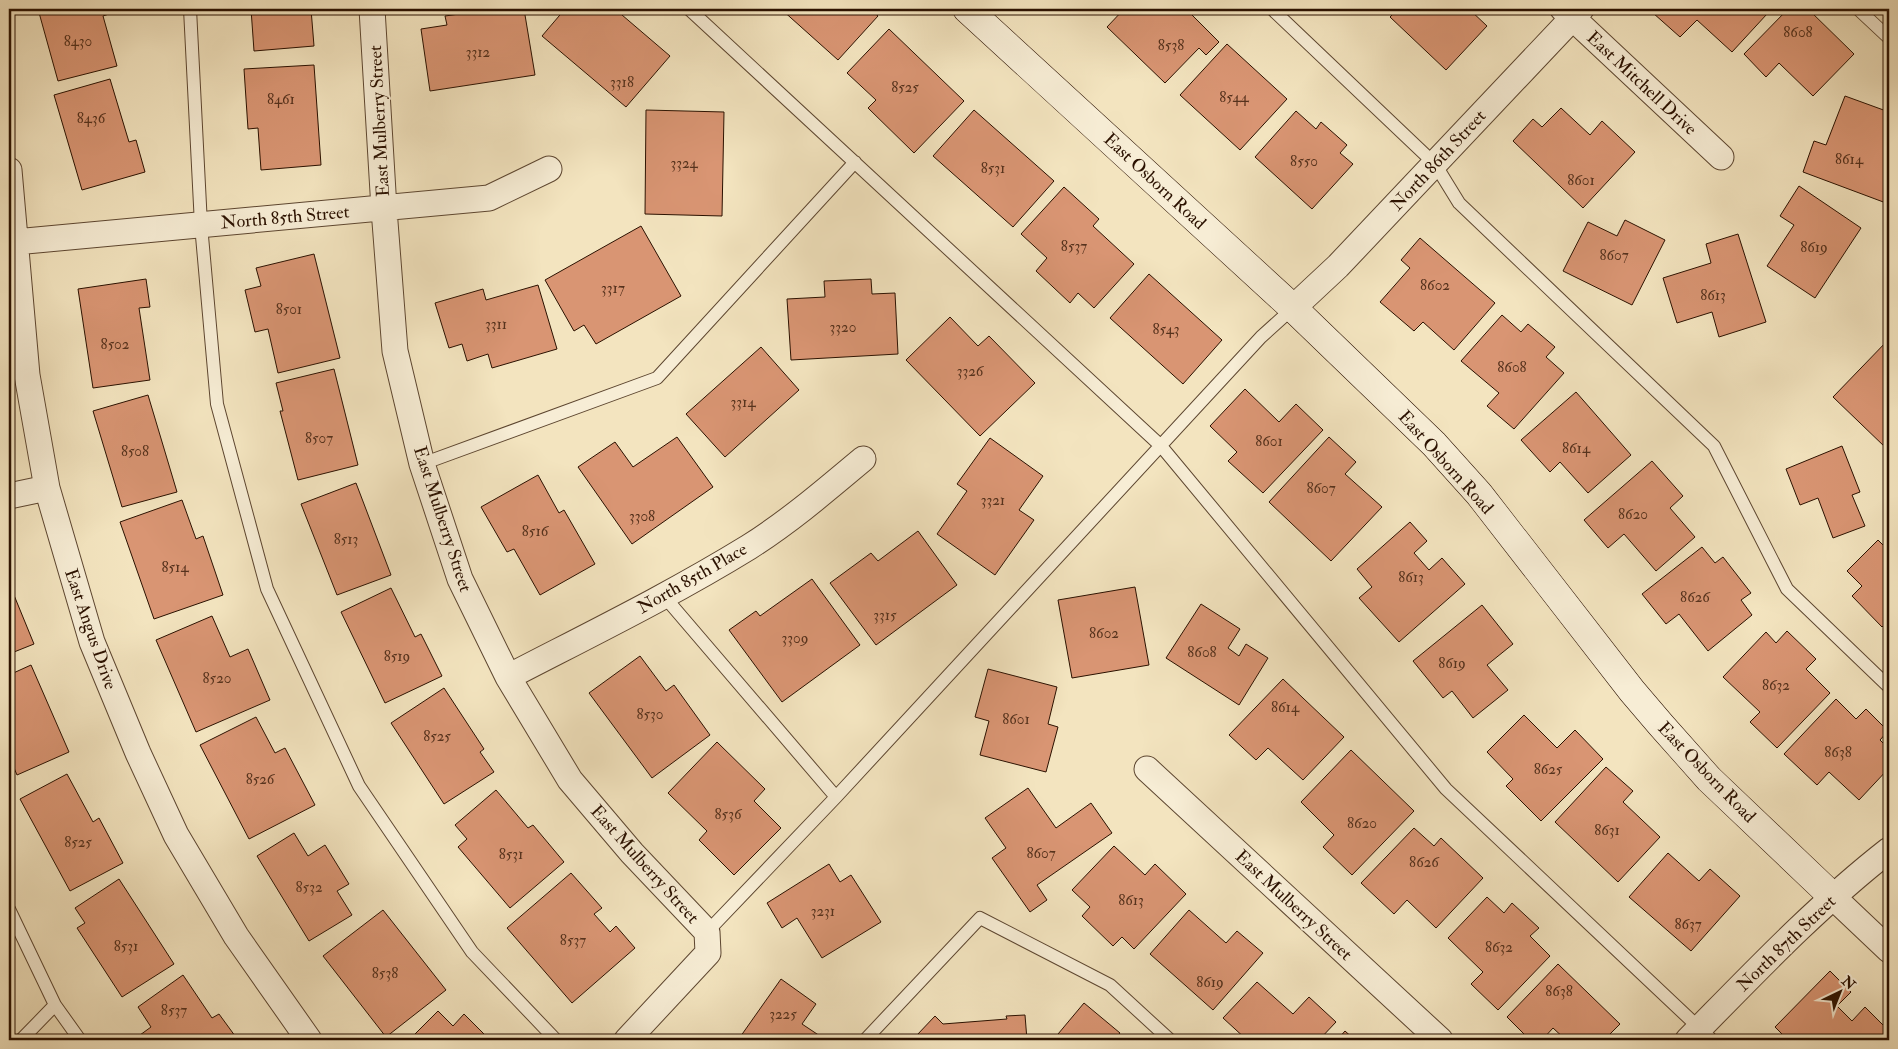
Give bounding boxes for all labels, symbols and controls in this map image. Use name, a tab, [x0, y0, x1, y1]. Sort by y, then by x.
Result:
house number: 8608	[1783, 23, 1813, 42]
street label: East Mitchell Drive	[1582, 26, 1702, 141]
house number: 8430	[64, 32, 92, 51]
house number: 8538	[1158, 36, 1184, 55]
house number: 3312	[466, 43, 491, 62]
street label: East Mulberry Street	[364, 44, 395, 197]
house number: 3318	[610, 73, 634, 92]
house number: 8525	[891, 78, 919, 97]
house number: 8544	[1219, 88, 1250, 107]
house number: 8461	[267, 90, 295, 109]
street label: North 86th Street	[1386, 105, 1491, 216]
house number: 8436	[77, 109, 107, 128]
street label: East Osborn Road	[1099, 128, 1211, 235]
house number: 8614	[1835, 150, 1864, 169]
house number: 8550	[1290, 152, 1318, 171]
house number: 3324	[670, 154, 699, 173]
house number: 8531	[981, 159, 1005, 178]
house number: 8601	[1567, 171, 1595, 190]
street label: North 85th Street	[220, 200, 350, 235]
house number: 8537	[1061, 237, 1087, 256]
house number: 8619	[1800, 238, 1828, 257]
house number: 8607	[1599, 246, 1629, 265]
house number: 8602	[1420, 276, 1450, 295]
house number: 3317	[601, 279, 625, 298]
house number: 8613	[1700, 286, 1726, 305]
house number: 8501	[276, 300, 302, 319]
house number: 3311	[485, 315, 507, 334]
house number: 3320	[830, 318, 856, 337]
house number: 8543	[1152, 320, 1180, 339]
house number: 8502	[101, 335, 130, 354]
house number: 8608	[1497, 358, 1527, 377]
house number: 3326	[957, 362, 985, 381]
house number: 3314	[731, 393, 756, 412]
street label: East Osborn Road	[1393, 406, 1498, 519]
house number: 8507	[305, 429, 333, 448]
house number: 8601	[1255, 432, 1283, 451]
house number: 8614	[1562, 439, 1591, 458]
house number: 8508	[121, 442, 149, 461]
street label: East Mulberry Street	[408, 443, 477, 595]
house number: 8607	[1306, 479, 1336, 498]
house number: 3321	[981, 491, 1005, 510]
house number: 8620	[1618, 505, 1648, 524]
house number: 3308	[629, 507, 655, 526]
house number: 8516	[522, 522, 550, 541]
house number: 8513	[334, 530, 358, 549]
street label: North 85th Place	[633, 538, 752, 619]
house number: 8514	[161, 558, 189, 577]
street label: East Angus Drive	[59, 566, 122, 693]
house number: 8613	[1398, 568, 1424, 587]
house number: 8626	[1680, 588, 1711, 607]
house number: 3315	[873, 606, 897, 625]
house number: 8602	[1089, 624, 1119, 643]
house number: 3309	[782, 629, 808, 648]
house number: 8608	[1187, 643, 1217, 662]
house number: 8519	[384, 647, 410, 666]
house number: 8619	[1438, 654, 1466, 673]
house number: 8520	[203, 669, 231, 688]
house number: 8632	[1762, 676, 1790, 695]
house number: 8614	[1271, 698, 1300, 717]
house number: 8530	[636, 705, 664, 724]
house number: 8601	[1002, 710, 1030, 729]
street label: East Osborn Road	[1653, 717, 1761, 828]
house number: 8525	[423, 727, 451, 746]
house number: 8638	[1824, 743, 1852, 762]
house number: 8625	[1534, 760, 1563, 779]
house number: 8526	[246, 770, 276, 789]
street label: East Mulberry Street	[585, 800, 704, 929]
house number: 8536	[715, 805, 743, 824]
house number: 8620	[1347, 814, 1377, 833]
house number: 8631	[1594, 821, 1620, 840]
house number: 8525	[64, 833, 92, 852]
house number: 8607	[1026, 844, 1056, 863]
house number: 8531	[499, 845, 523, 864]
street label: East Mulberry Street	[1230, 845, 1357, 966]
house number: 8626	[1409, 853, 1440, 872]
house number: 8532	[296, 878, 323, 897]
street label: North 87th Street	[1732, 890, 1841, 997]
house number: 8613	[1118, 891, 1144, 910]
house number: 3231	[811, 902, 835, 921]
house number: 8637	[1674, 915, 1702, 934]
house number: 8537	[560, 931, 586, 950]
house number: 8531	[114, 937, 138, 956]
house number: 8632	[1485, 938, 1513, 957]
house number: 8538	[372, 964, 398, 983]
north arrow	[1816, 966, 1866, 1016]
text: N	[1837, 972, 1859, 994]
house number: 8619	[1196, 973, 1224, 992]
house number: 8638	[1545, 982, 1573, 1001]
house number: 8537	[161, 1001, 187, 1020]
house number: 3225	[769, 1005, 797, 1024]

